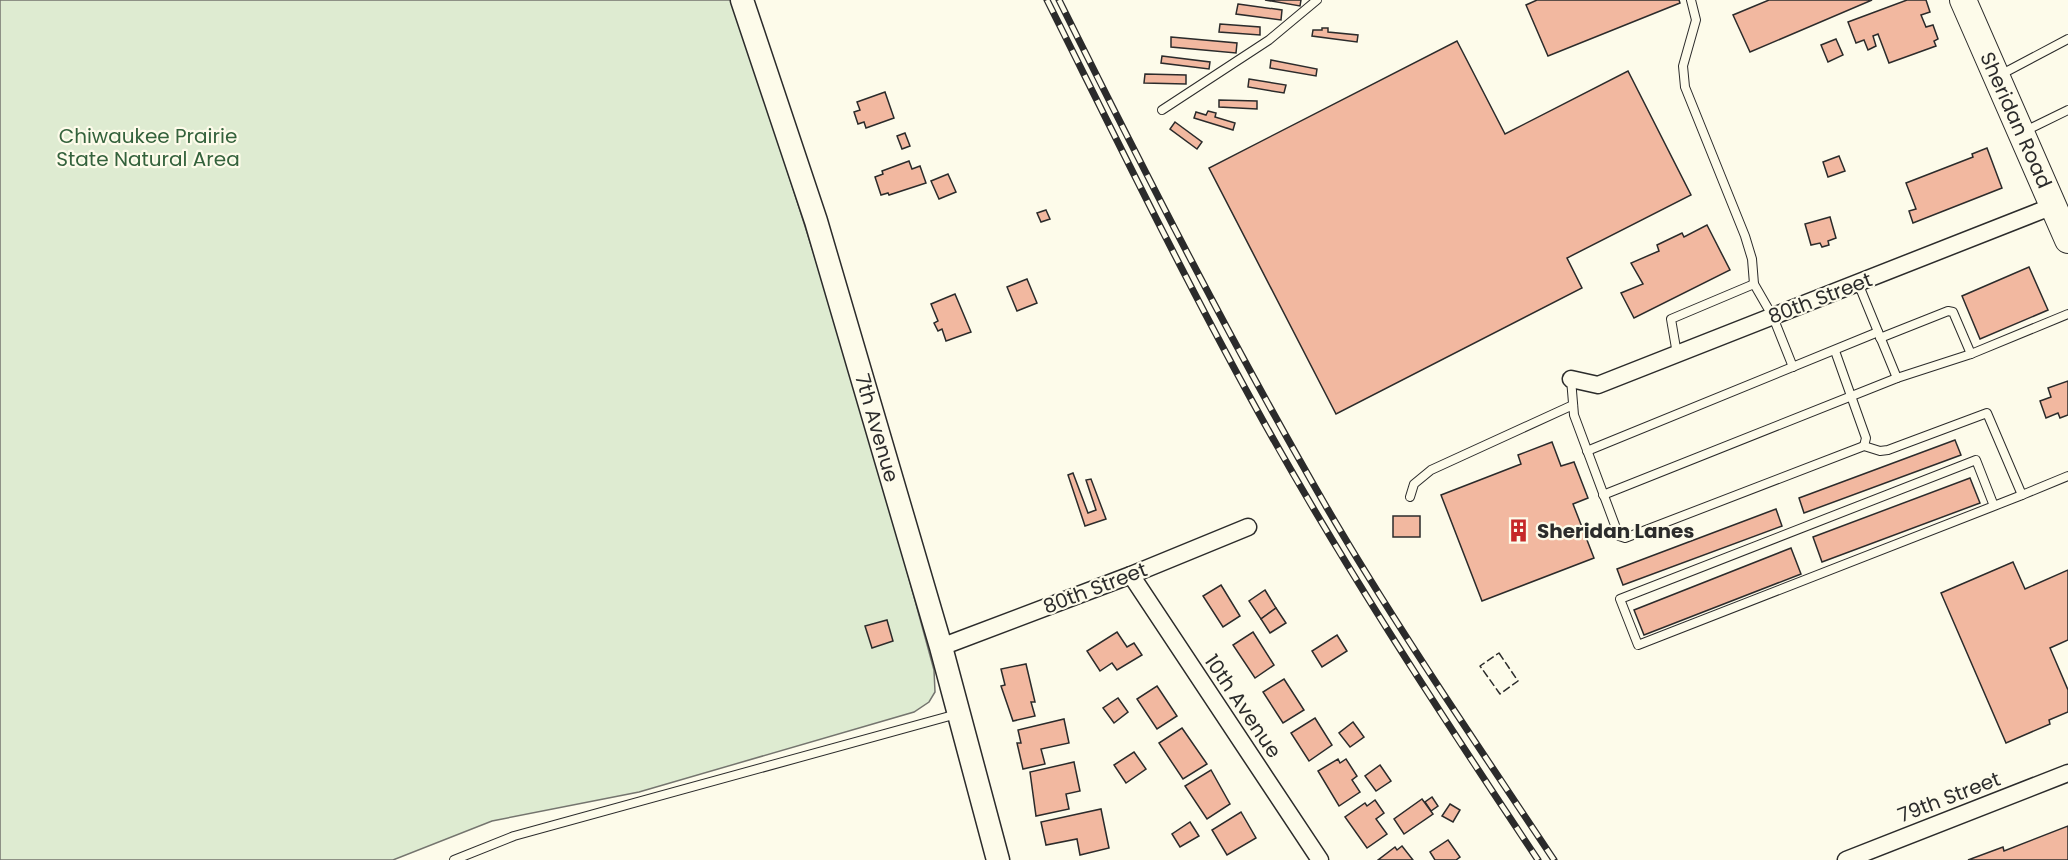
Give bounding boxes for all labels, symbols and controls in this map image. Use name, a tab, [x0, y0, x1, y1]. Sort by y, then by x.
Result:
street label: Sheridan Road	[1973, 47, 2059, 193]
park label: Chiwaukee Prairie State Natural Area	[56, 122, 240, 173]
street label: 80th Street	[1764, 265, 1876, 331]
street label: 7th Avenue	[848, 371, 906, 485]
place label: Sheridan Lanes	[1537, 517, 1695, 545]
building icon: Sheridan Lanes	[1506, 518, 1532, 544]
street label: 80th Street	[1039, 555, 1151, 621]
street label: 10th Avenue	[1198, 649, 1288, 763]
street label: 79th Street	[1894, 765, 2004, 829]

